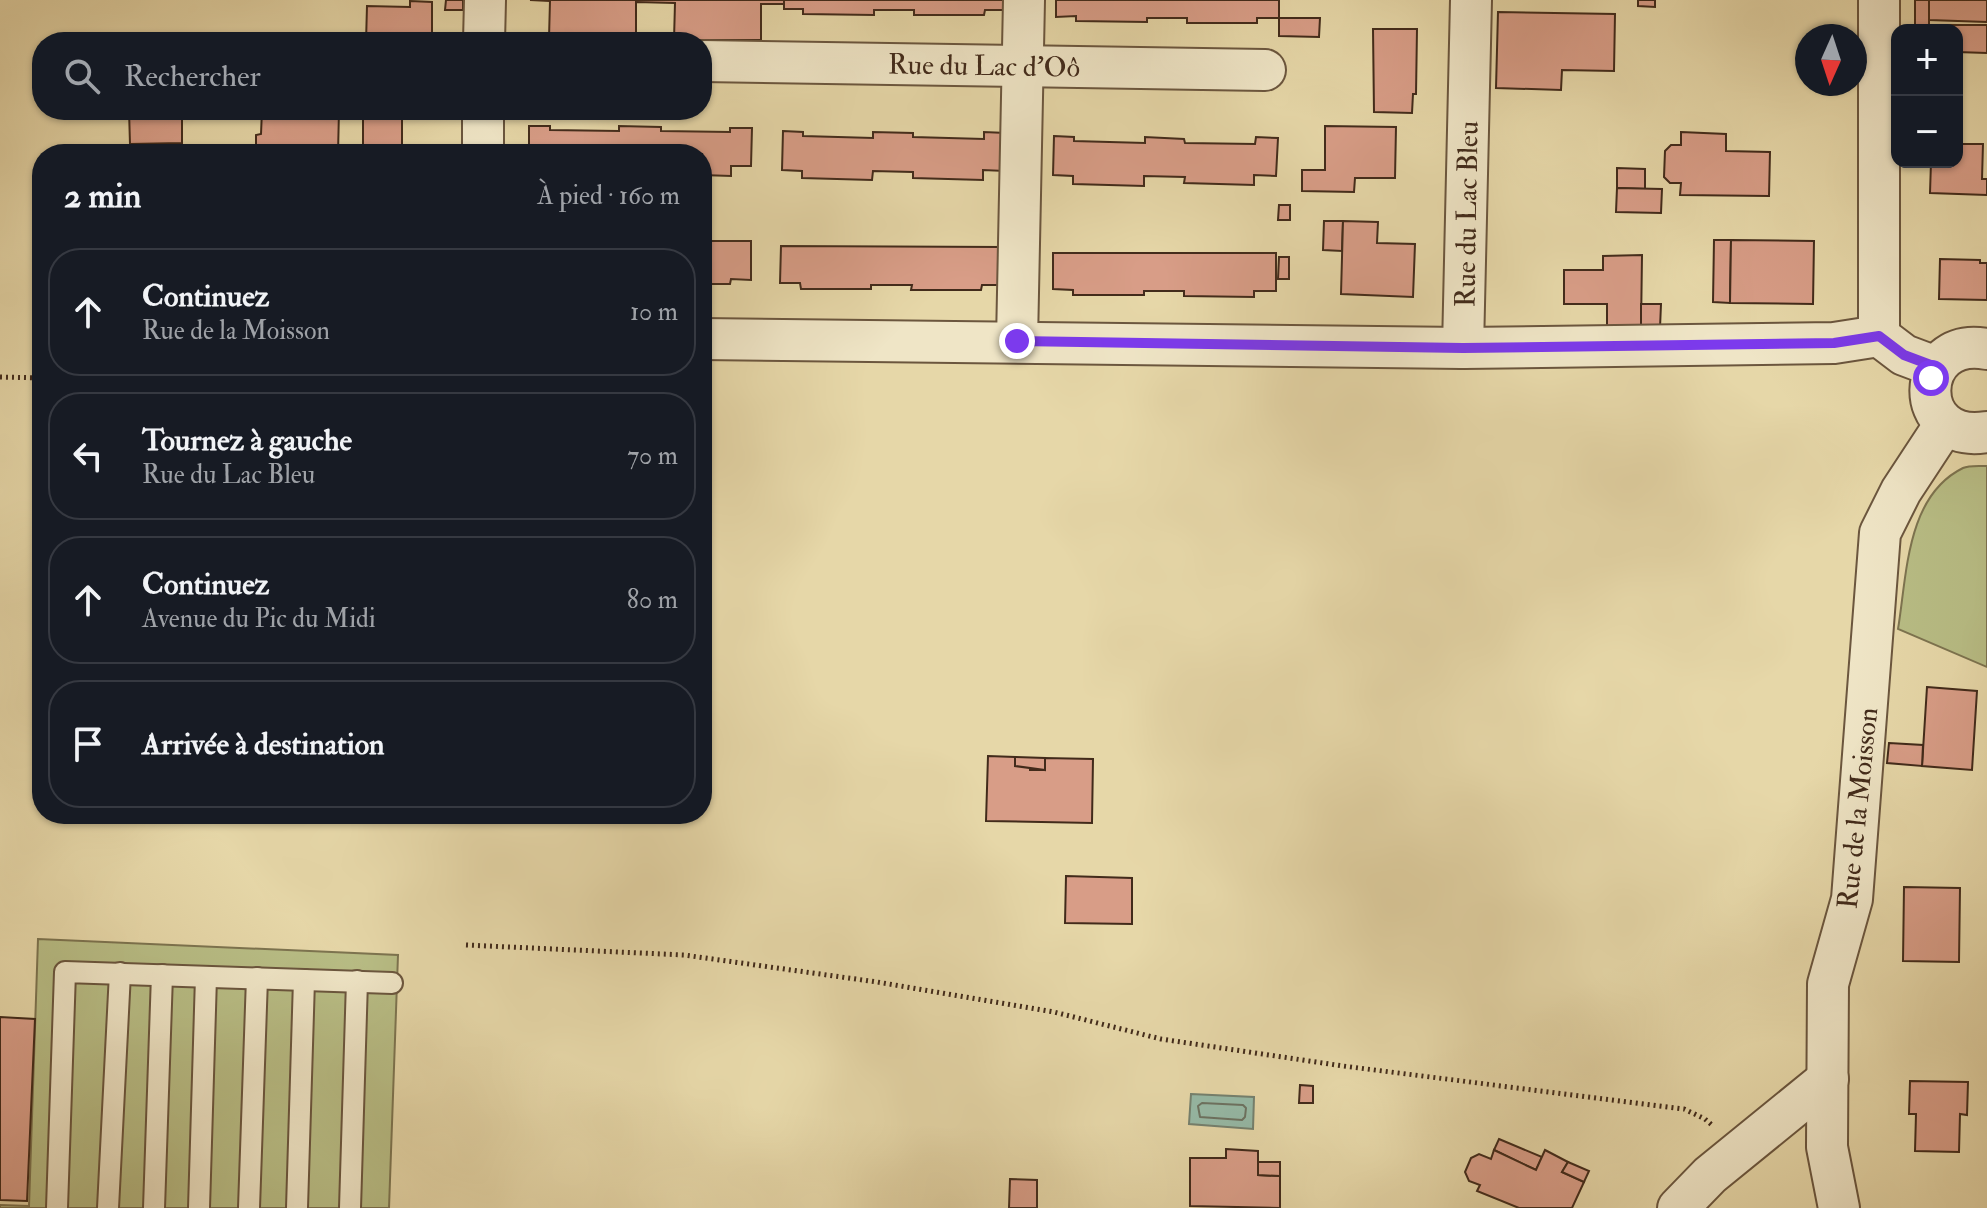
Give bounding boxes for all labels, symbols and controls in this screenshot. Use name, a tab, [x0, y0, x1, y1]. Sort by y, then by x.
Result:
north arrow	[1795, 24, 1867, 96]
map controls	[1891, 24, 1963, 168]
button: +	[1891, 24, 1963, 96]
search box	[32, 32, 712, 120]
street label: Rue du Lac d'Oô	[888, 47, 1080, 86]
icon: search	[60, 54, 104, 98]
text: Rechercher	[124, 58, 261, 95]
button: −	[1891, 96, 1963, 168]
street label: Rue du Lac Bleu	[1448, 120, 1487, 308]
text: 2 min	[64, 175, 141, 218]
text: À pied · 160 m	[537, 180, 680, 212]
text: Continuez	[142, 278, 269, 315]
icon: ahead	[66, 290, 110, 334]
text: 10 m	[630, 296, 678, 328]
text: Rue de la Moisson	[142, 315, 330, 347]
route end	[999, 323, 1035, 359]
route start	[1913, 360, 1949, 396]
text: Tournez à gauche	[142, 422, 352, 459]
icon: left	[66, 434, 110, 478]
text: 70 m	[627, 440, 678, 472]
text: Rue du Lac Bleu	[142, 459, 315, 491]
text: Continuez	[142, 566, 269, 603]
icon: ahead	[66, 578, 110, 622]
text: 80 m	[627, 584, 678, 616]
text: Avenue du Pic du Midi	[142, 603, 376, 635]
street label: Rue de la Moisson	[1831, 706, 1886, 911]
icon: arrive	[66, 722, 110, 766]
text: Arrivée à destination	[142, 726, 385, 763]

